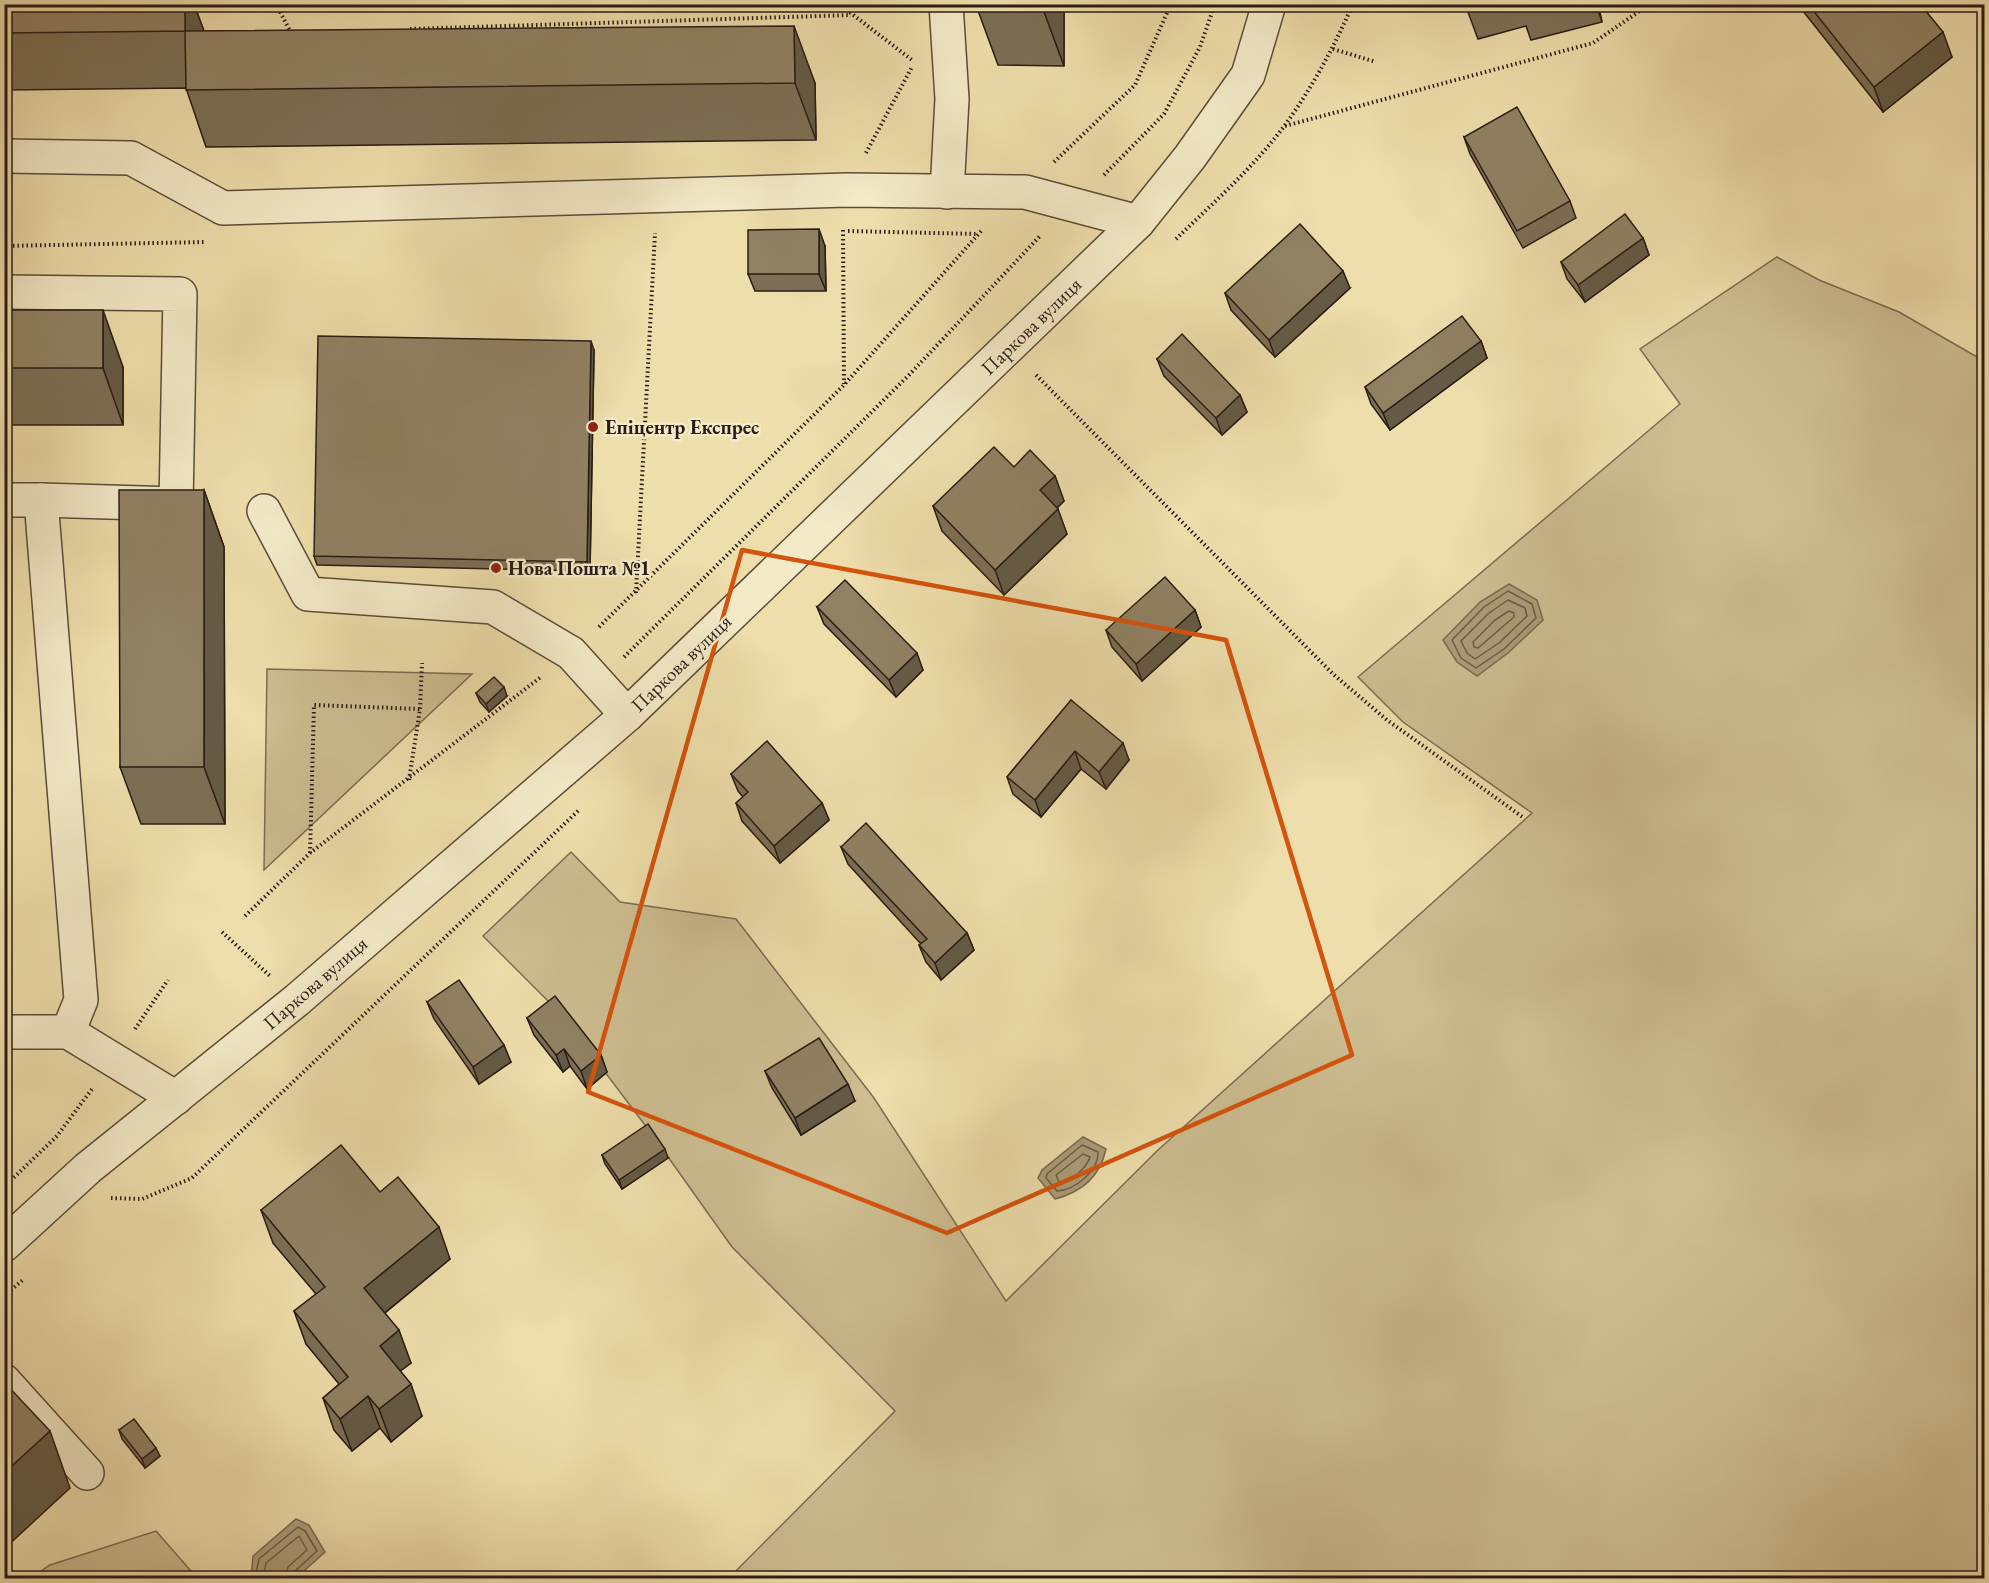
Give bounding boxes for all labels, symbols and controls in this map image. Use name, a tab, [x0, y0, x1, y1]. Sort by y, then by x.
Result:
street label: Паркова вулиця	[975, 271, 1087, 381]
place label: Епіцентр Експрес	[605, 414, 759, 440]
marker: Епіцентр Експрес	[586, 420, 600, 434]
place label: Нова Пошта №1	[508, 555, 650, 581]
marker: Нова Пошта №1	[489, 561, 503, 575]
street label: Паркова вулиця	[625, 608, 737, 718]
street label: Паркова вулиця	[257, 930, 373, 1036]

